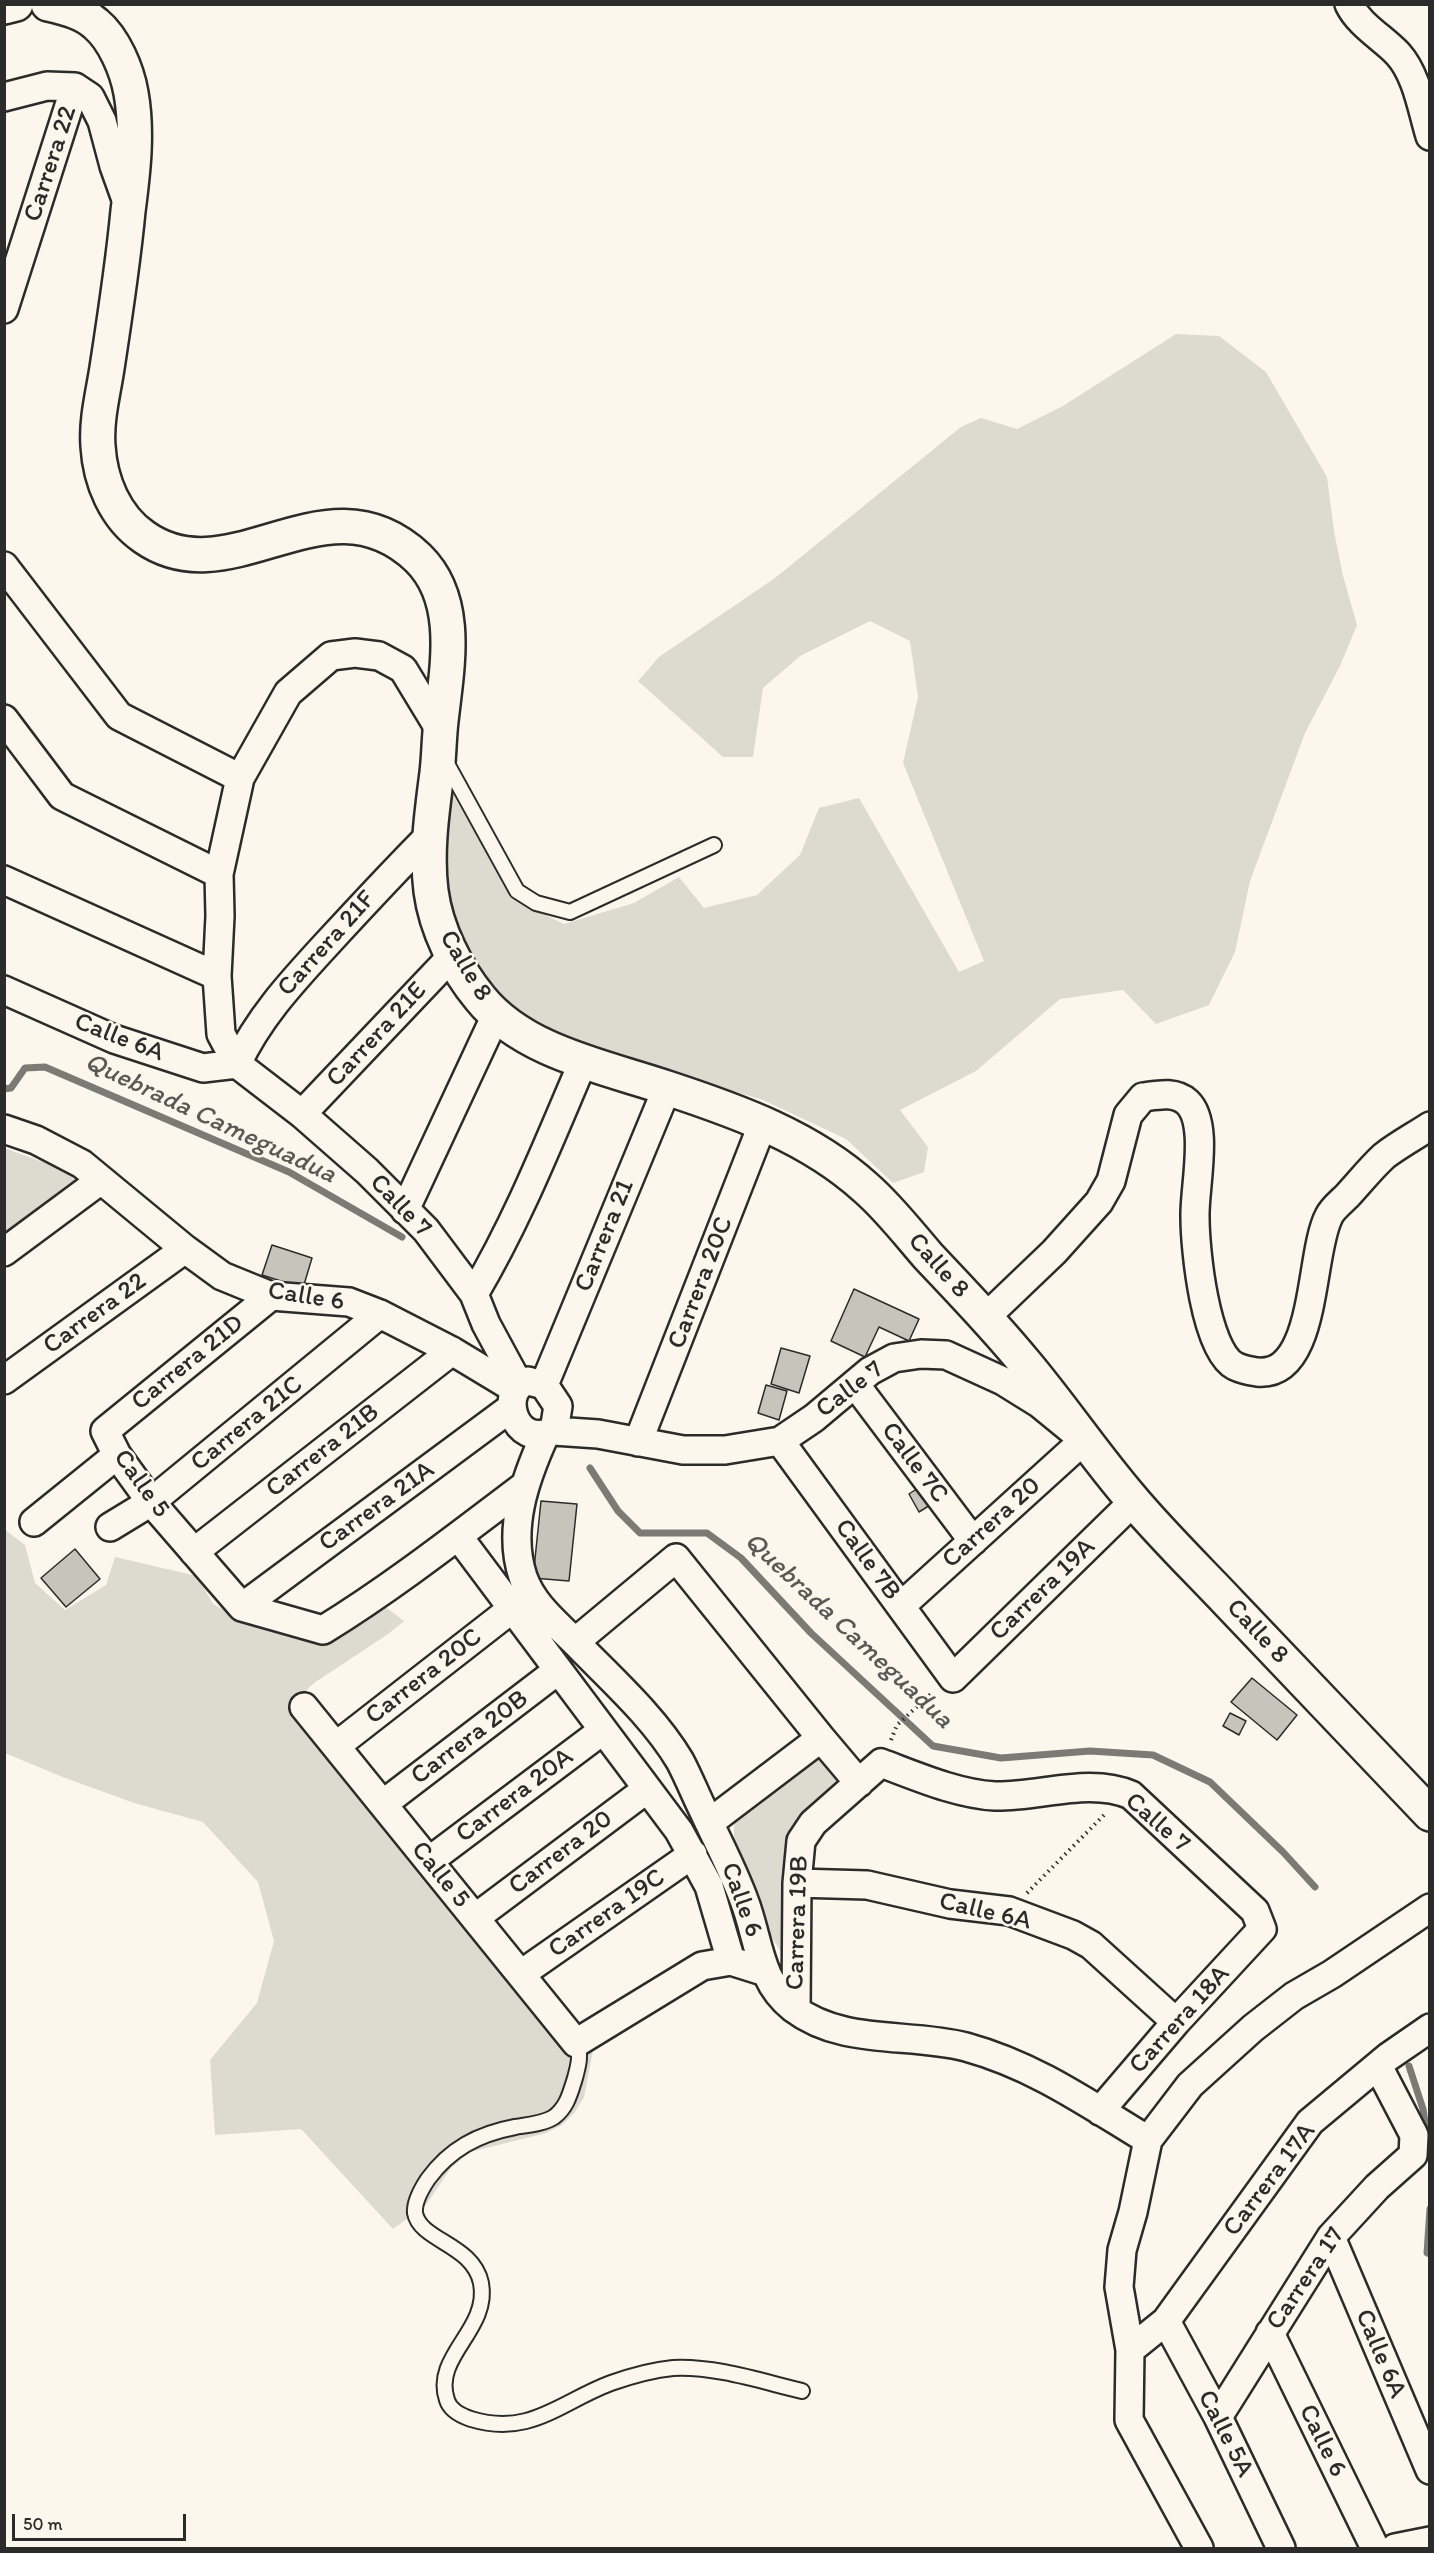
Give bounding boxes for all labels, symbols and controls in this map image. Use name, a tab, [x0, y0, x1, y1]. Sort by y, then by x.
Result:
street label: Carrera 22	[18, 102, 84, 226]
street label: Carrera 21F	[271, 885, 383, 1003]
street label: Calle 8	[432, 925, 498, 1007]
street label: Carrera 21E	[320, 976, 434, 1094]
street label: Calle 6A	[70, 1007, 168, 1069]
water label: Quebrada Cameguadua	[79, 1047, 341, 1191]
street label: Calle 7	[362, 1168, 438, 1244]
street label: Carrera 21	[568, 1175, 642, 1297]
street label: Carrera 20C	[662, 1213, 740, 1353]
street label: Calle 8	[901, 1227, 975, 1305]
street label: Carrera 22	[37, 1266, 153, 1362]
street label: Calle 6	[266, 1276, 346, 1318]
street label: Carrera 21D	[126, 1308, 250, 1418]
street label: Calle 7	[810, 1355, 890, 1425]
street label: Carrera 21C	[185, 1369, 309, 1479]
street label: Carrera 21B	[260, 1397, 386, 1505]
street label: Calle 7C	[874, 1417, 954, 1509]
street label: Calle 5	[106, 1444, 176, 1524]
street label: Carrera 21A	[313, 1455, 441, 1559]
street label: Carrera 20	[936, 1471, 1048, 1575]
street label: Calle 7B	[827, 1513, 907, 1607]
water label: Quebrada Cameguadua	[737, 1526, 959, 1736]
street label: Carrera 19A	[984, 1532, 1102, 1648]
street label: Calle 8	[1219, 1593, 1295, 1671]
street label: Carrera 20C	[360, 1622, 488, 1732]
street label: Carrera 20B	[405, 1684, 535, 1792]
street label: Carrera 20A	[450, 1742, 580, 1850]
street label: Calle 7	[1118, 1786, 1196, 1860]
street label: Carrera 20	[503, 1804, 619, 1902]
street label: Calle 5	[404, 1835, 476, 1915]
street label: Carrera 19B	[780, 1855, 816, 1991]
street label: Calle 6	[713, 1859, 769, 1941]
street label: Carrera 19C	[543, 1863, 671, 1965]
street label: Calle 6A	[936, 1886, 1034, 1938]
street label: Carrera 18A	[1123, 1959, 1237, 2081]
street label: Carrera 17A	[1217, 2117, 1323, 2243]
street label: Carrera 17	[1260, 2222, 1352, 2336]
street label: Calle 6A	[1347, 2305, 1413, 2403]
street label: Calle 5A	[1190, 2385, 1260, 2483]
street label: Calle 6	[1291, 2400, 1353, 2482]
scale bar	[15, 2502, 189, 2540]
text: 50 m	[23, 2513, 63, 2535]

